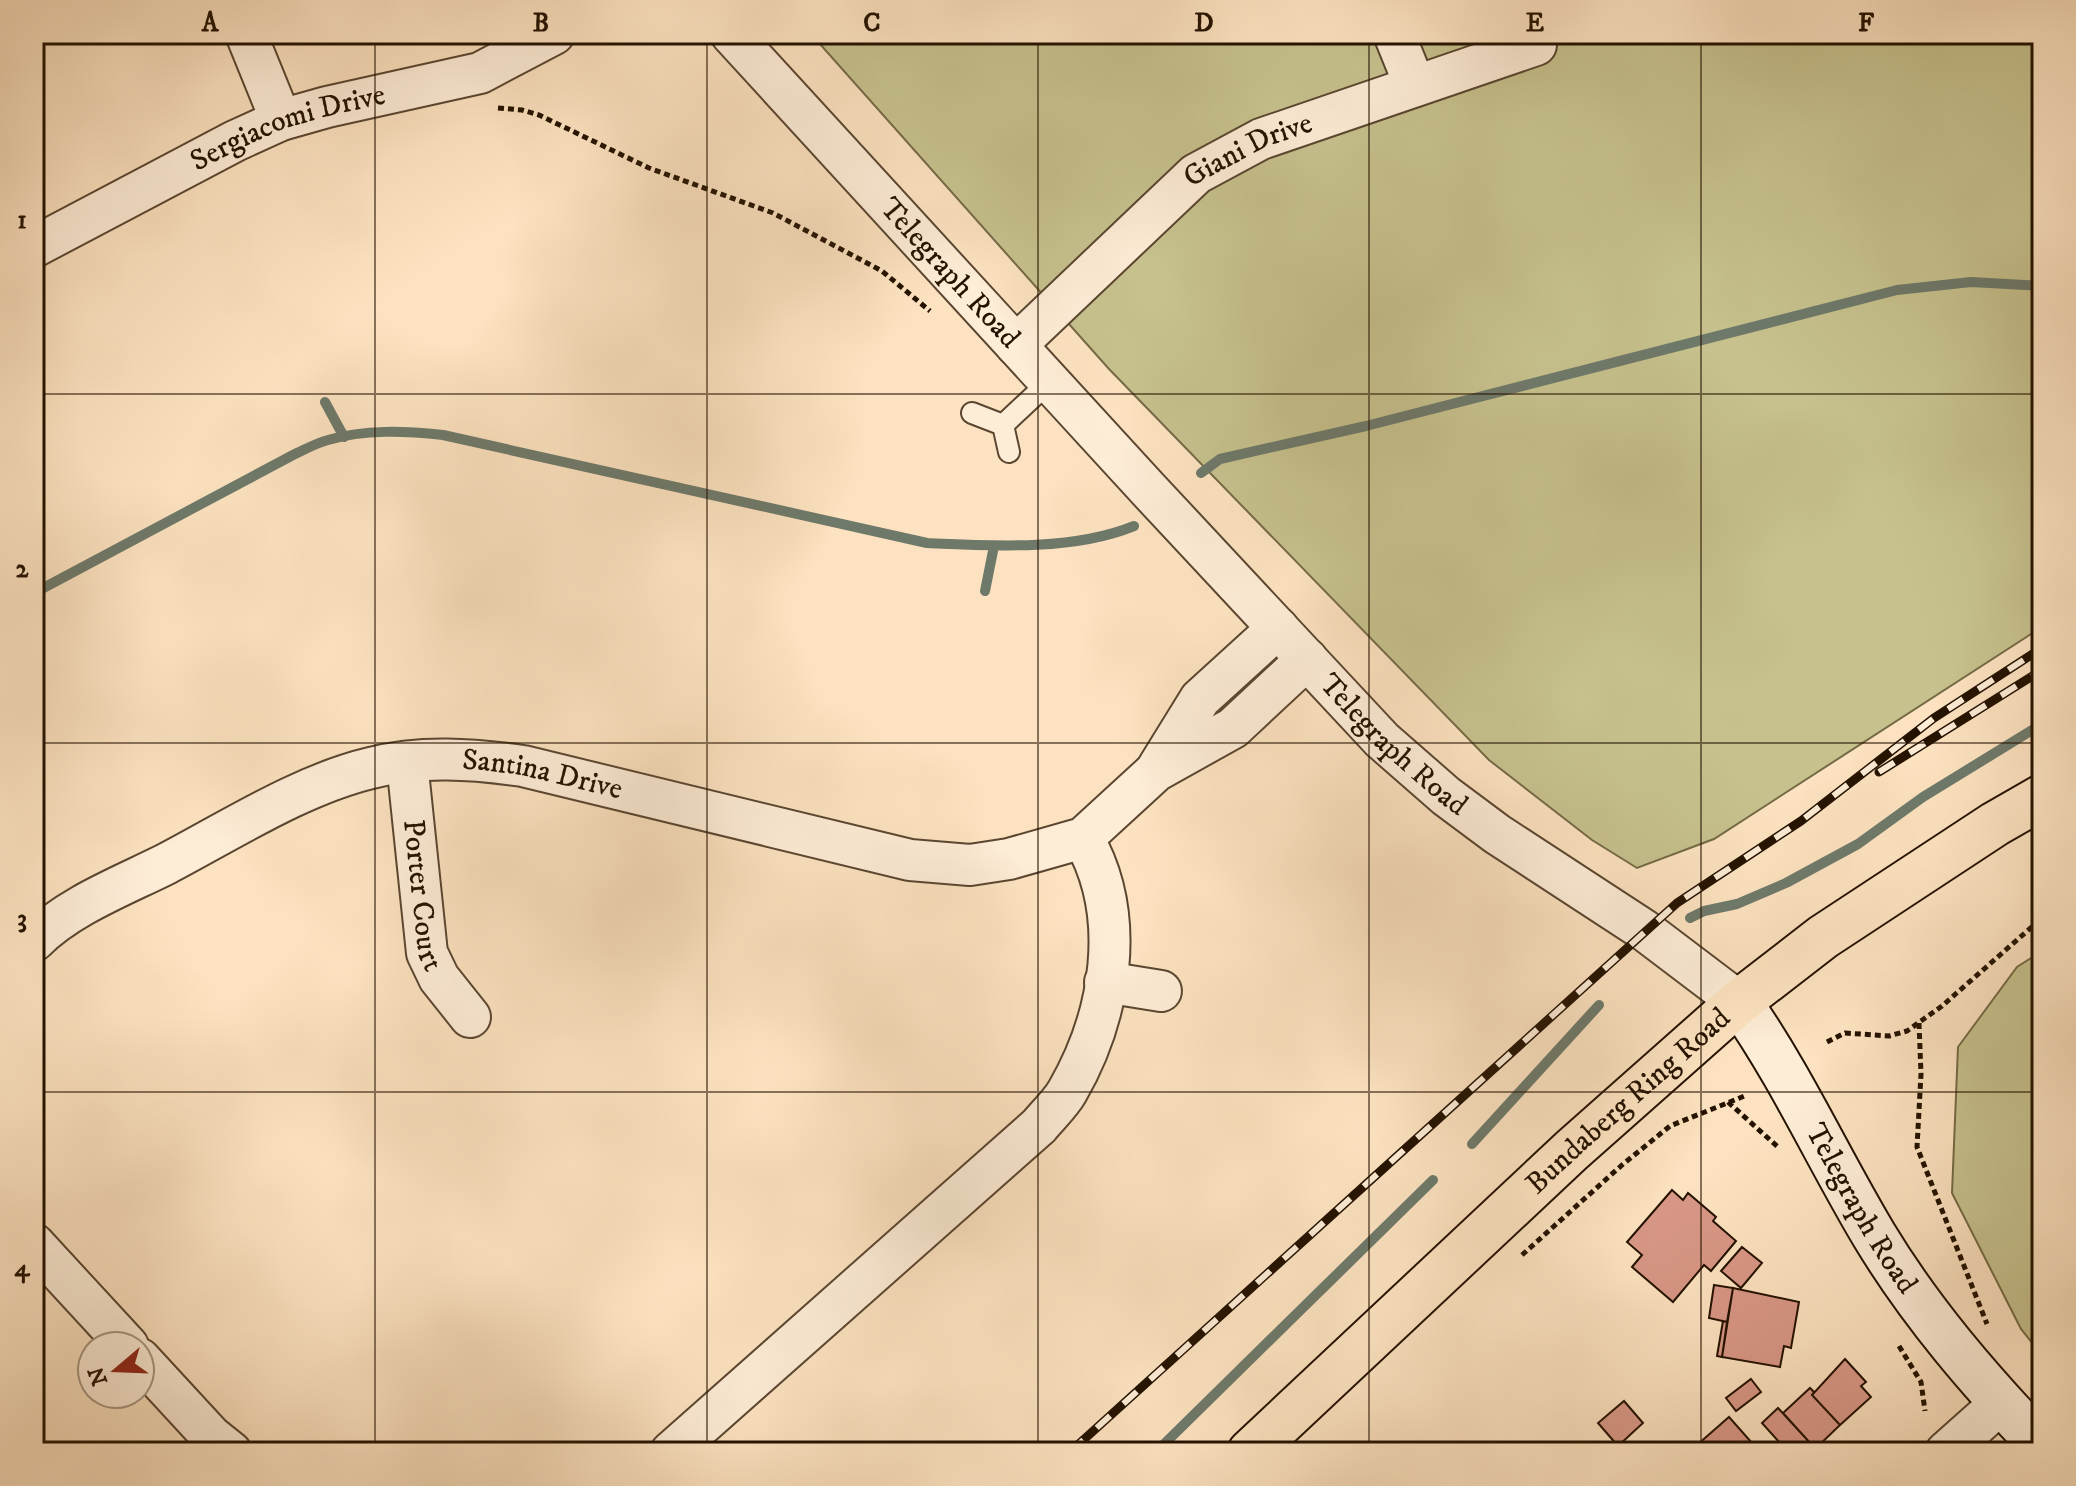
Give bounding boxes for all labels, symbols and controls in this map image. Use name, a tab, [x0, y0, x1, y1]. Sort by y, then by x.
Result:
text: A	[201, 7, 220, 40]
text: B	[533, 7, 549, 40]
text: C	[863, 7, 881, 40]
text: D	[1194, 7, 1214, 40]
text: E	[1526, 7, 1544, 40]
text: F	[1858, 7, 1875, 40]
street label: Sergiacomi Drive	[184, 76, 389, 180]
street label: Giani Drive	[1175, 104, 1317, 195]
street label: Telegraph Road	[872, 190, 1028, 356]
text: 1	[17, 204, 27, 237]
text: 2	[16, 553, 30, 586]
street label: Telegraph Road	[1311, 666, 1475, 824]
street label: Santina Drive	[461, 741, 626, 808]
street label: Porter Court	[395, 818, 451, 977]
text: 3	[17, 903, 27, 936]
street label: Bundaberg Ring Road	[1518, 1000, 1738, 1202]
street label: Telegraph Road	[1797, 1117, 1926, 1301]
text: 4	[15, 1252, 31, 1285]
north arrow	[76, 1330, 156, 1410]
text: N	[83, 1363, 114, 1389]

